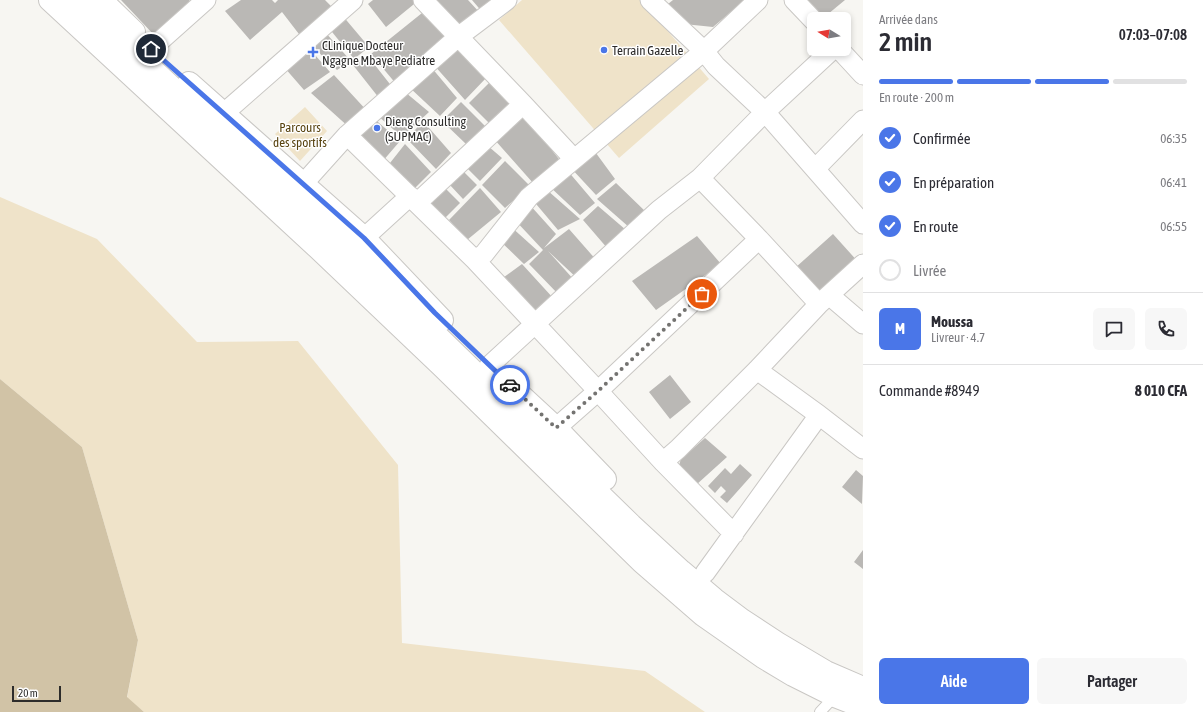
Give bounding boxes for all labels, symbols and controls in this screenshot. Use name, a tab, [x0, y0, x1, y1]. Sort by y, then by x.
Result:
north arrow	[807, 12, 851, 56]
map controls	[807, 12, 851, 56]
text: Arrivée dans	[879, 12, 938, 27]
text: 07:03–07:08	[1119, 26, 1187, 43]
text: 2 min	[879, 27, 932, 57]
pin	[134, 32, 168, 66]
icon: home	[140, 38, 162, 60]
place label: CLinique Docteur Ngagne Mbaye Pediatre	[322, 38, 435, 68]
place label: Terrain Gazelle	[612, 43, 684, 58]
marker: Terrain Gazelle	[599, 45, 609, 55]
marker: CLinique Docteur Ngagne Mbaye Pediatre	[307, 46, 319, 58]
text: En route · 200 m	[879, 90, 954, 105]
place label: Dieng Consulting (SUPMAC)	[385, 114, 466, 144]
park label: Parcours des sportifs	[273, 120, 327, 150]
marker: Dieng Consulting (SUPMAC)	[372, 123, 382, 133]
icon: check	[879, 127, 901, 149]
text: Confirmée	[913, 130, 970, 147]
text: 06:35	[1160, 131, 1187, 146]
icon: check	[879, 171, 901, 193]
text: En préparation	[913, 174, 994, 191]
text: 06:41	[1160, 175, 1187, 190]
icon: check	[879, 215, 901, 237]
text: En route	[913, 218, 958, 235]
text: 06:55	[1160, 219, 1187, 234]
text: Livrée	[913, 262, 946, 279]
pin	[685, 277, 719, 311]
icon: bag	[691, 283, 713, 305]
button: chat	[1093, 308, 1135, 350]
button: phone	[1145, 308, 1187, 350]
text: Moussa	[931, 313, 973, 330]
text: M	[895, 320, 905, 337]
text: Livreur · 4.7	[931, 330, 985, 345]
courier	[490, 365, 530, 405]
icon: car	[499, 374, 521, 396]
text: Commande #8949	[879, 382, 979, 399]
text: 8 010 CFA	[1135, 382, 1187, 399]
button: Aide	[879, 658, 1029, 704]
button: Partager	[1037, 658, 1187, 704]
scale bar	[12, 684, 61, 703]
text: 20 m	[18, 687, 38, 699]

